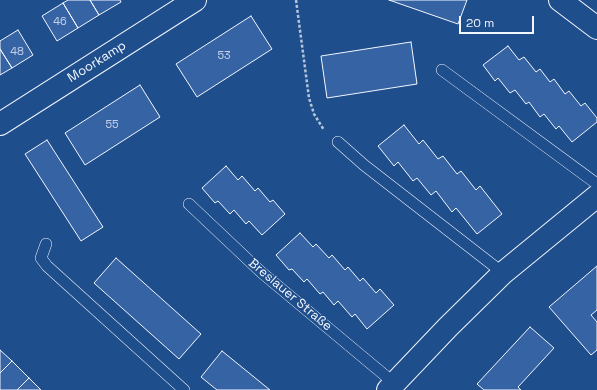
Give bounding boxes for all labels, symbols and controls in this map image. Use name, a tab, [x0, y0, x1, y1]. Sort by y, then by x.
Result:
scale bar	[461, 8, 536, 34]
house number: 46	[53, 15, 67, 29]
text: 20 m	[466, 15, 494, 31]
street label: Moorkamp	[65, 38, 129, 86]
house number: 48	[10, 45, 24, 59]
house number: 53	[217, 49, 231, 63]
house number: 55	[105, 118, 119, 132]
street label: Breslauer Straße	[245, 256, 335, 334]

